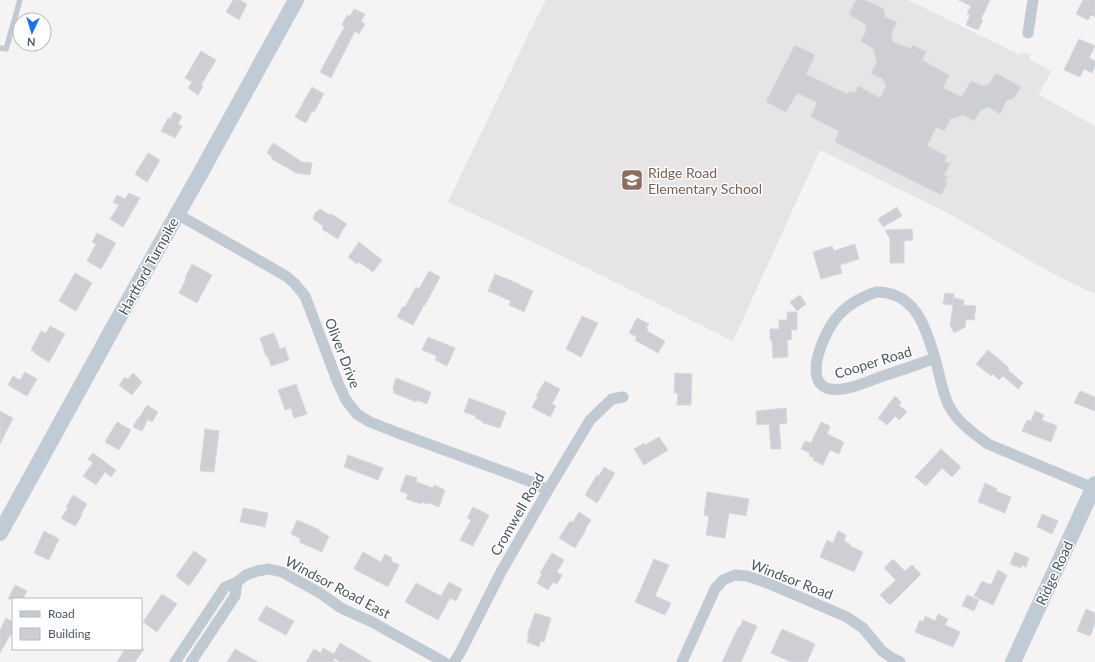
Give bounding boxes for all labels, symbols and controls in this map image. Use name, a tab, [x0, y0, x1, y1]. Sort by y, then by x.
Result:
north arrow	[12, 12, 52, 52]
text: N	[27, 36, 36, 49]
place label: Ridge Road Elementary School	[648, 164, 762, 197]
school or university icon: Ridge Road Elementary School	[619, 167, 645, 193]
street label: Hartford Turnpike	[114, 214, 182, 318]
street label: Oliver Drive	[322, 315, 364, 391]
street label: Cooper Road	[832, 342, 914, 382]
street label: Cromwell Road	[486, 469, 548, 559]
street label: Ridge Road	[1032, 538, 1076, 608]
street label: Windsor Road East	[283, 552, 393, 622]
street label: Windsor Road	[748, 555, 836, 603]
legend	[12, 598, 142, 650]
text: Road	[48, 606, 75, 621]
text: Building	[48, 626, 91, 641]

